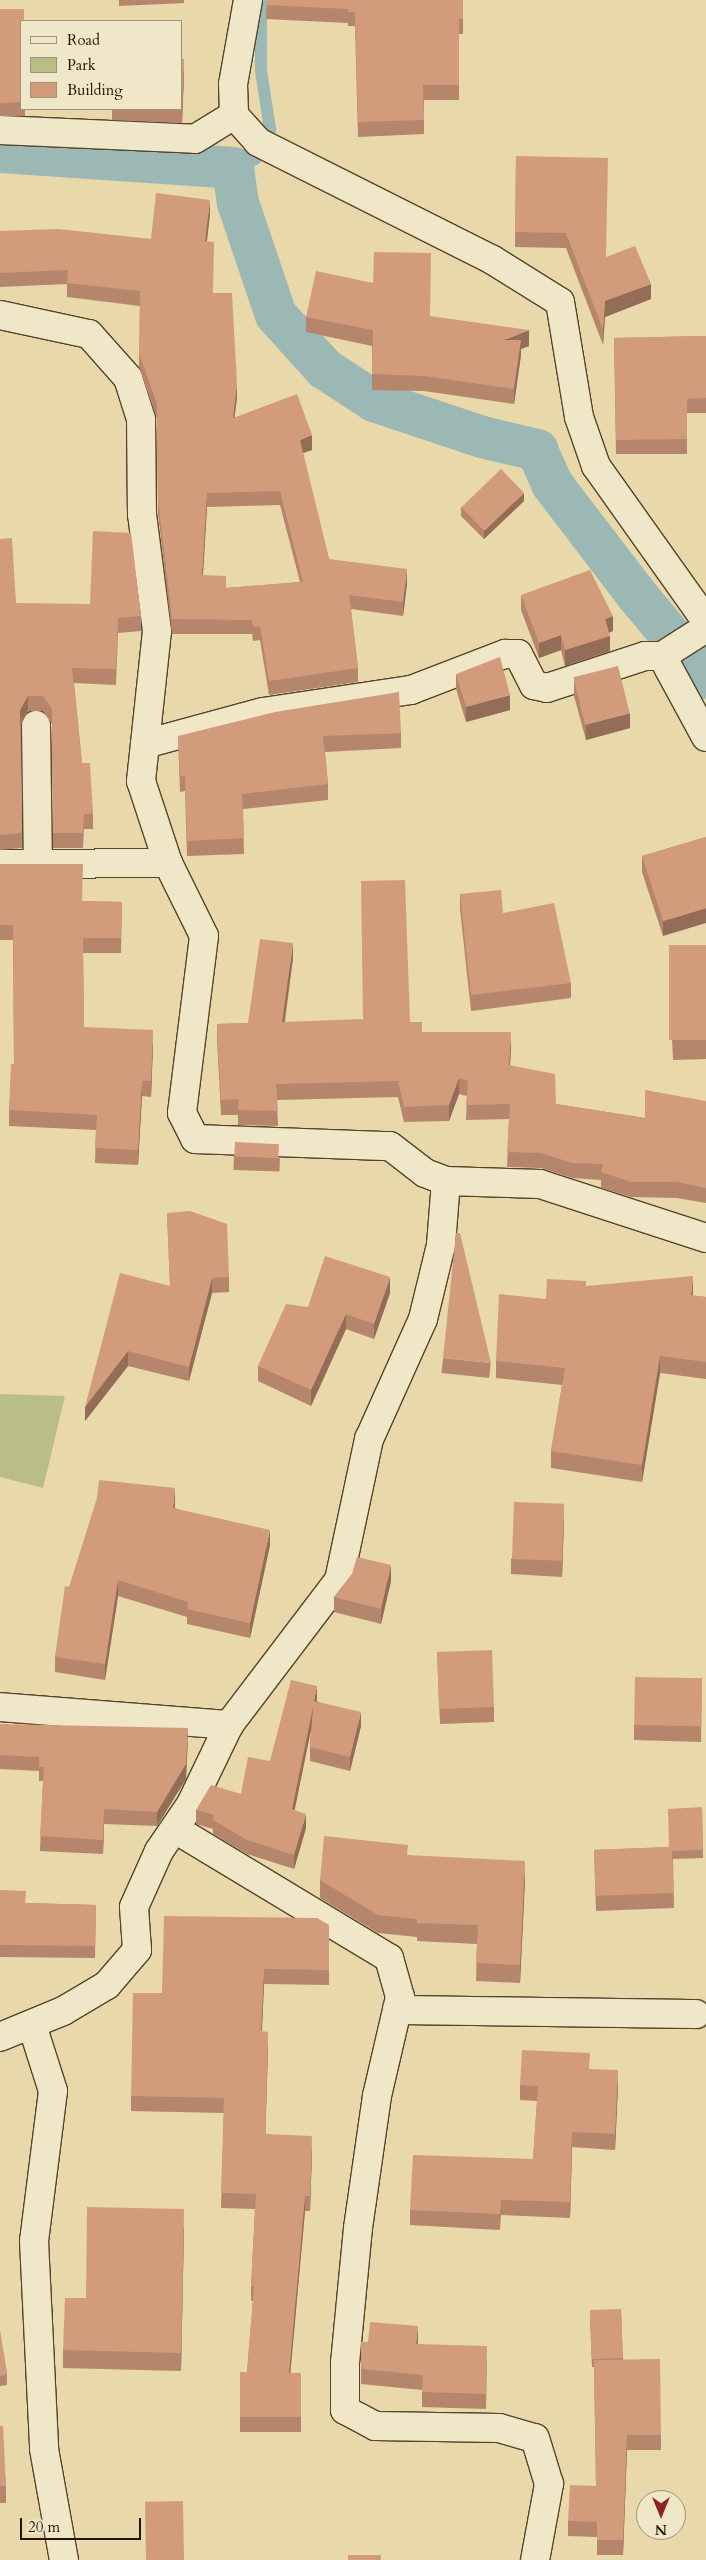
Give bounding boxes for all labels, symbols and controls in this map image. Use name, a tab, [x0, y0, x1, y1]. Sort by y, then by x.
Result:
legend	[20, 20, 182, 110]
text: Road	[67, 30, 100, 50]
text: Park	[67, 55, 96, 75]
text: Building	[67, 80, 123, 100]
north arrow	[636, 2490, 686, 2540]
scale bar	[22, 2508, 144, 2540]
text: 20 m	[28, 2517, 60, 2537]
text: N	[655, 2520, 667, 2539]

